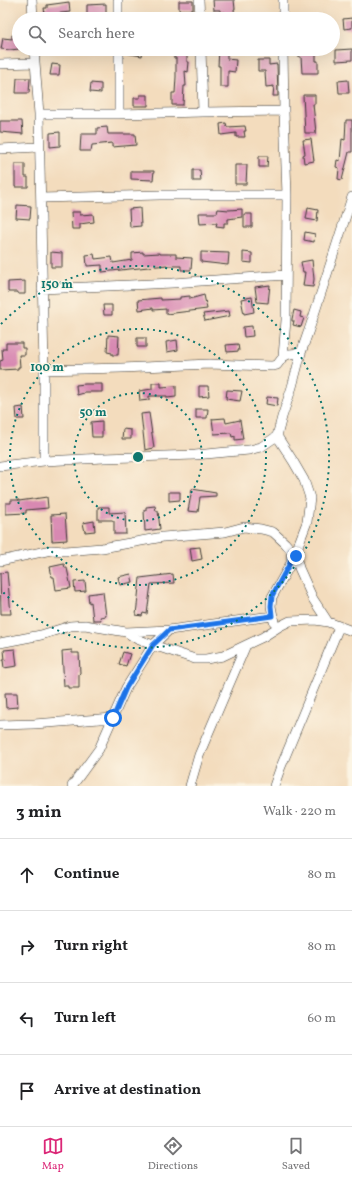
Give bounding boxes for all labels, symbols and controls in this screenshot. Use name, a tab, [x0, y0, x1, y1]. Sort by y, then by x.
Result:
search box	[12, 12, 340, 56]
icon: search	[26, 23, 48, 45]
text: Search here	[58, 24, 135, 45]
text: 150 m	[41, 277, 73, 293]
text: 100 m	[30, 360, 64, 376]
text: 50 m	[79, 405, 107, 421]
centre of rings	[131, 450, 145, 464]
route end	[287, 547, 305, 565]
route start	[104, 709, 122, 727]
text: 3 min	[16, 801, 62, 824]
text: Walk · 220 m	[263, 803, 336, 821]
icon: ahead	[16, 864, 38, 886]
text: Continue	[54, 864, 119, 885]
text: 80 m	[307, 866, 336, 884]
icon: right	[16, 936, 38, 958]
text: Turn right	[54, 936, 128, 957]
text: 80 m	[307, 938, 336, 956]
icon: left	[16, 1008, 38, 1030]
text: Turn left	[54, 1008, 116, 1029]
text: 60 m	[308, 1010, 336, 1028]
icon: arrive	[16, 1080, 38, 1102]
text: Arrive at destination	[54, 1080, 201, 1101]
tab: Map	[42, 1135, 64, 1174]
tab: Directions	[148, 1135, 198, 1174]
tab: Saved	[282, 1135, 310, 1174]

